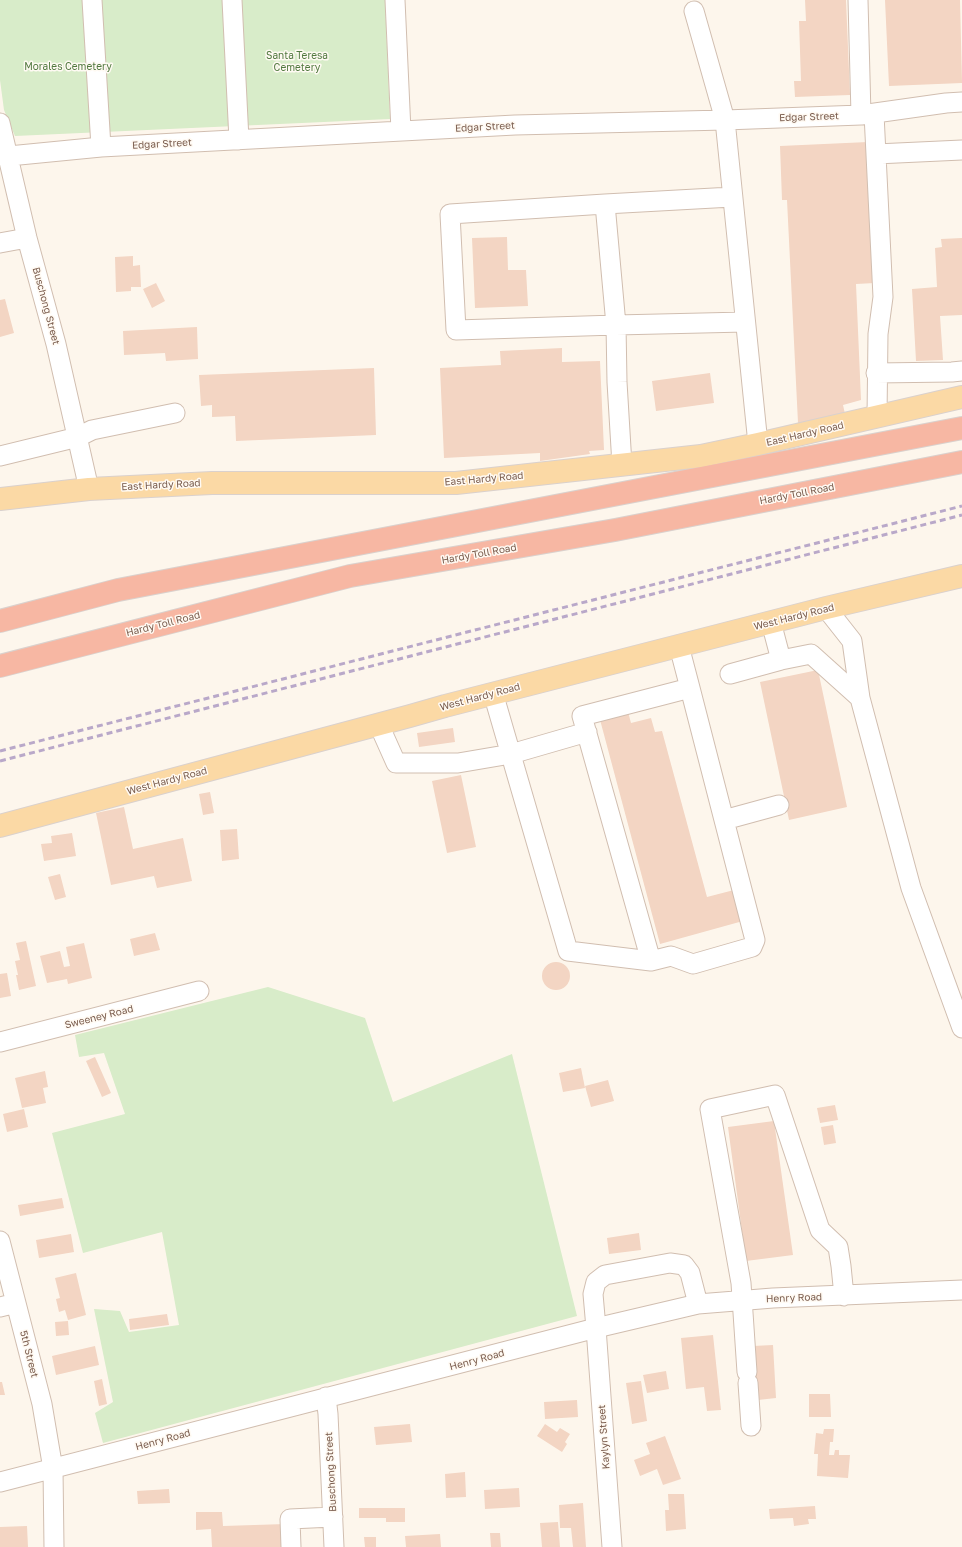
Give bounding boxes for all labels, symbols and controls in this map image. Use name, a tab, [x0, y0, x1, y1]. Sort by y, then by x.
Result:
park label: Santa Teresa Cemetery	[266, 50, 328, 74]
park label: Morales Cemetery	[24, 61, 112, 73]
street label: Edgar Street	[779, 110, 839, 124]
street label: Edgar Street	[455, 119, 515, 135]
street label: Edgar Street	[132, 136, 192, 152]
street label: Buschong Street	[30, 266, 62, 346]
street label: East Hardy Road	[765, 419, 845, 449]
street label: East Hardy Road	[444, 470, 524, 488]
street label: East Hardy Road	[121, 477, 201, 493]
street label: Hardy Toll Road	[759, 481, 835, 507]
street label: Hardy Toll Road	[441, 541, 517, 567]
street label: West Hardy Road	[752, 601, 836, 633]
street label: Hardy Toll Road	[125, 609, 201, 639]
street label: West Hardy Road	[439, 681, 521, 713]
street label: West Hardy Road	[126, 765, 208, 797]
street label: Sweeney Road	[63, 1003, 135, 1031]
street label: Henry Road	[766, 1291, 822, 1305]
street label: 5th Street	[17, 1329, 41, 1379]
street label: Henry Road	[448, 1347, 506, 1373]
street label: Kaylyn Street	[596, 1404, 612, 1470]
street label: Henry Road	[134, 1427, 192, 1453]
street label: Buschong Street	[323, 1432, 339, 1512]

